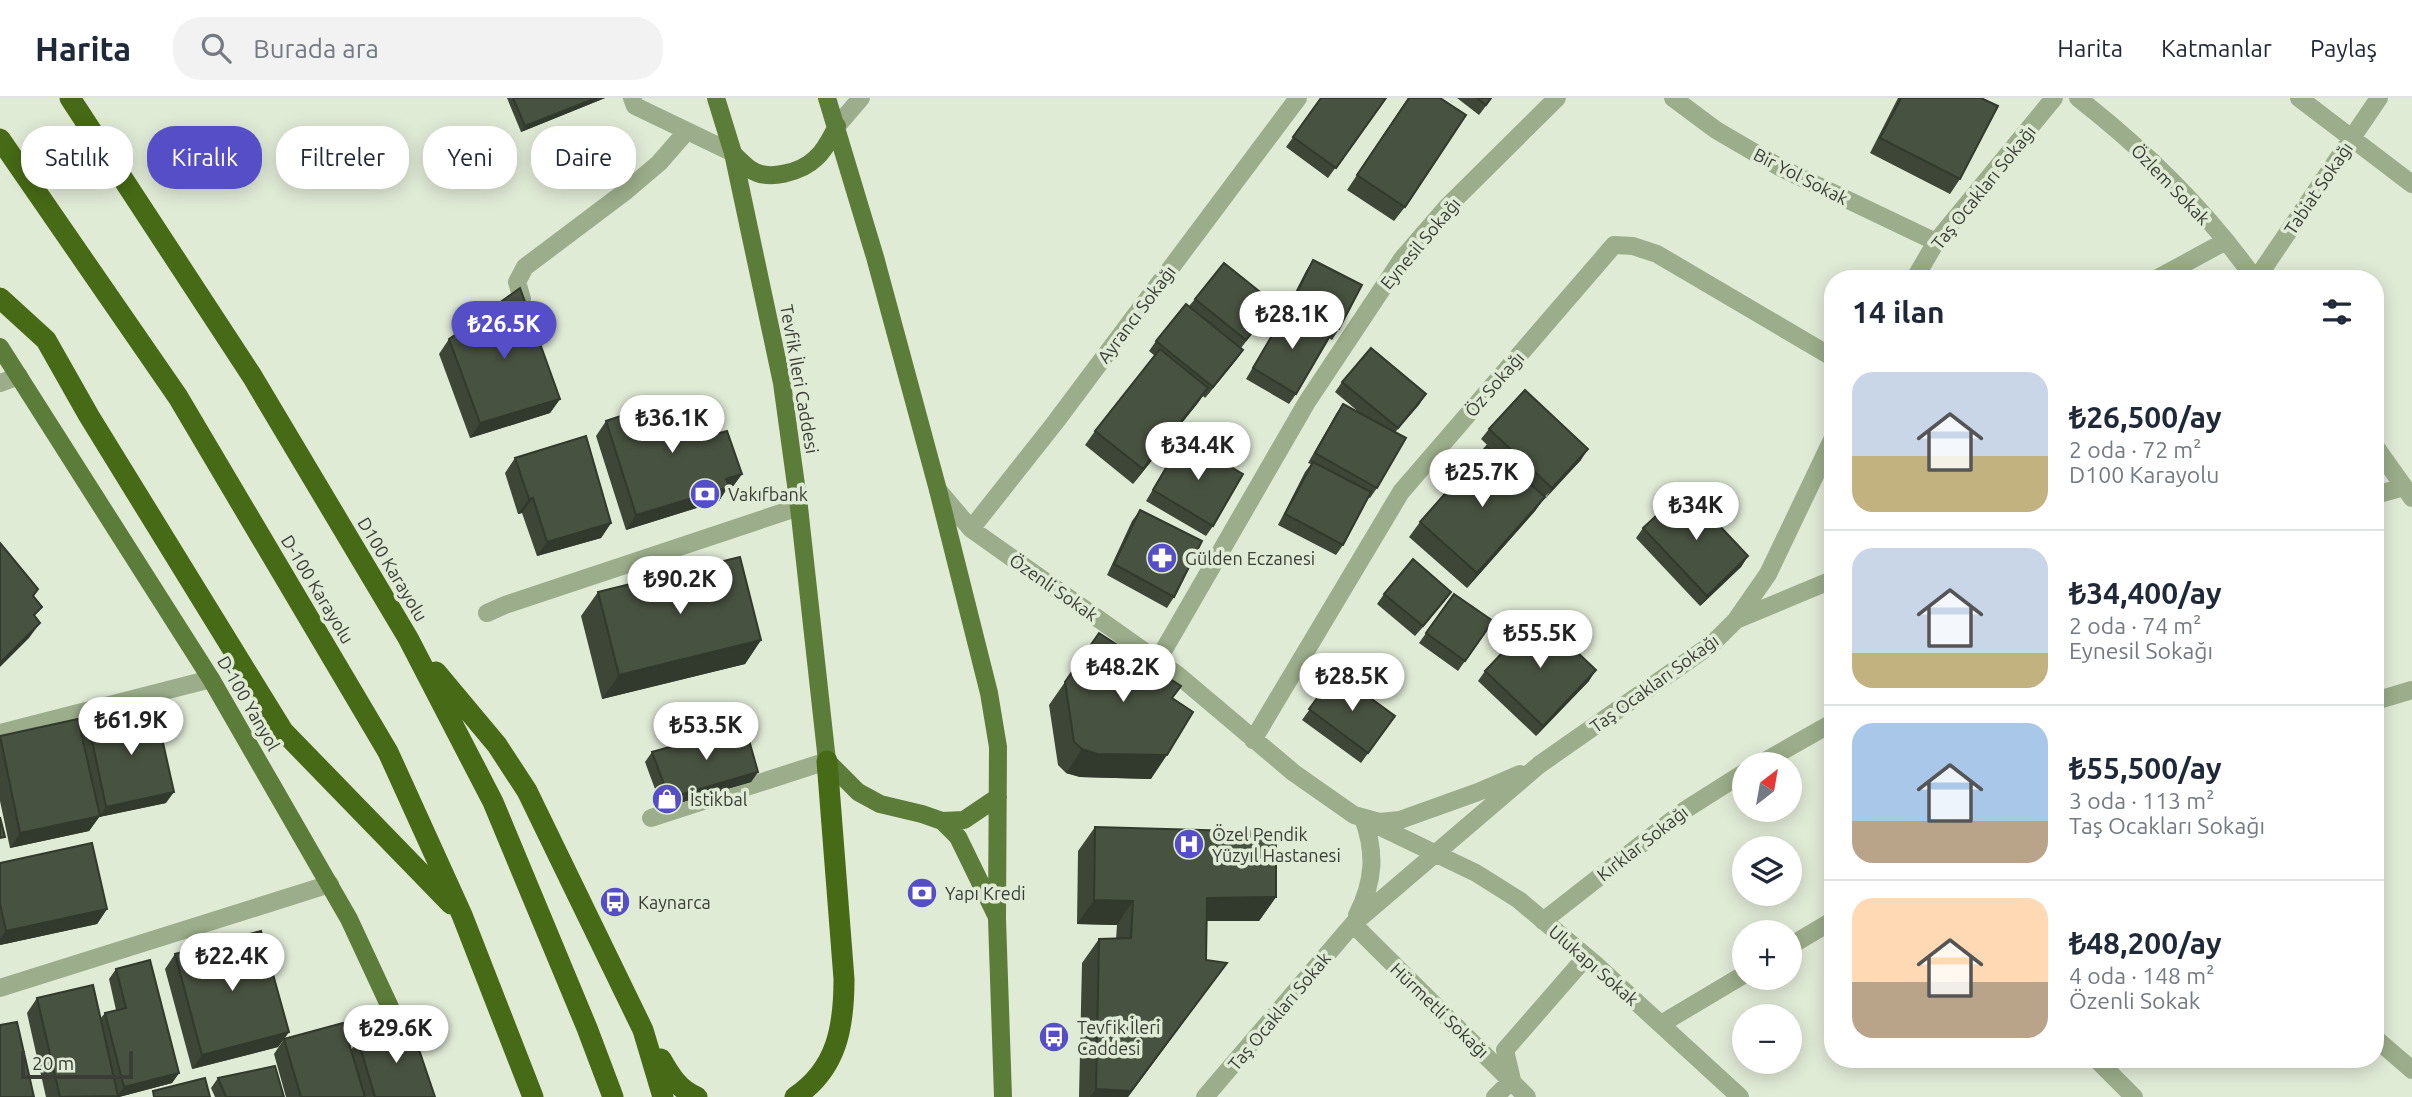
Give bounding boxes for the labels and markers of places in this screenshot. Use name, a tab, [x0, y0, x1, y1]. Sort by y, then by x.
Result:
pin: ₺28.1K	[1235, 292, 1349, 351]
pin: ₺26.5K	[447, 302, 561, 361]
pin: ₺36.1K	[615, 396, 729, 455]
pin: ₺34.4K	[1141, 422, 1255, 482]
pin: ₺25.7K	[1425, 450, 1539, 509]
bank icon: Vakıfbank	[688, 477, 722, 511]
pin: ₺34K	[1655, 482, 1737, 542]
place label: Vakıfbank	[728, 484, 808, 504]
pharmacy icon: Gülden Eczanesi	[1145, 541, 1179, 575]
place label: Gülden Eczanesi	[1185, 548, 1315, 568]
pin: ₺90.2K	[623, 556, 737, 616]
pin: ₺55.5K	[1483, 610, 1597, 670]
pin: ₺48.2K	[1066, 644, 1180, 704]
pin: ₺28.5K	[1295, 654, 1409, 713]
pin: ₺61.9K	[74, 698, 188, 757]
pin: ₺53.5K	[649, 702, 763, 762]
shop icon: İstikbal	[650, 782, 684, 816]
place label: İstikbal	[690, 789, 748, 809]
place label: Özel Pendik Yüzyıl Hastanesi	[1212, 824, 1341, 865]
hospital icon: Özel Pendik Yüzyıl Hastanesi	[1172, 827, 1206, 861]
bank icon: Yapı Kredi	[905, 876, 939, 910]
place label: Yapı Kredi	[945, 883, 1026, 903]
bus stop icon: Kaynarca	[598, 885, 632, 919]
place label: Kaynarca	[638, 892, 711, 912]
pin: ₺22.4K	[175, 934, 289, 993]
pin: ₺29.6K	[339, 1006, 453, 1065]
place label: Tevfik İleri Caddesi	[1077, 1017, 1160, 1058]
bus stop icon: Tevfik İleri Caddesi	[1037, 1020, 1071, 1054]

